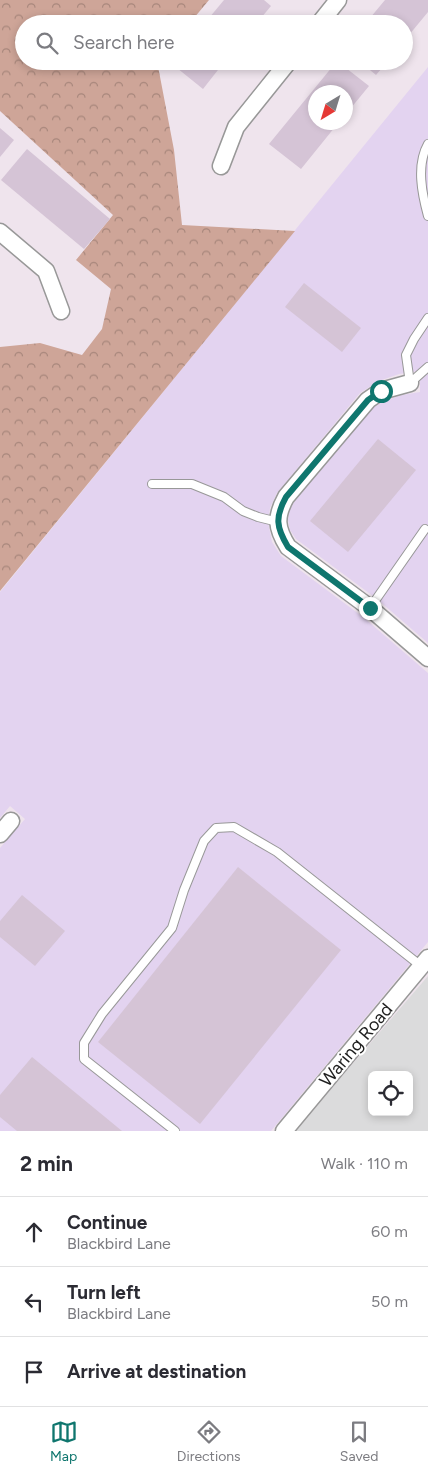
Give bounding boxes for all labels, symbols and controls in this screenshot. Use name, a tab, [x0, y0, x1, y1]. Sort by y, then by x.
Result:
search box	[15, 15, 413, 70]
icon: search	[33, 29, 61, 57]
text: Search here	[73, 31, 175, 54]
north arrow	[308, 85, 353, 130]
route start	[370, 380, 393, 403]
route end	[359, 597, 382, 620]
street label: Waring Road	[315, 999, 397, 1091]
map controls	[368, 1071, 413, 1116]
button: locate	[368, 1071, 413, 1116]
text: 2 min	[20, 1151, 73, 1176]
text: Walk · 110 m	[321, 1154, 408, 1173]
text: Continue	[67, 1211, 147, 1234]
icon: ahead	[20, 1218, 48, 1246]
text: 60 m	[371, 1222, 408, 1241]
text: Blackbird Lane	[67, 1234, 171, 1253]
text: Turn left	[67, 1281, 141, 1304]
icon: left	[20, 1288, 48, 1316]
text: 50 m	[371, 1292, 408, 1311]
text: Blackbird Lane	[67, 1304, 171, 1323]
icon: arrive	[20, 1358, 48, 1386]
text: Arrive at destination	[67, 1360, 246, 1383]
tab: Map	[50, 1418, 78, 1465]
tab: Directions	[177, 1418, 241, 1465]
tab: Saved	[340, 1418, 378, 1465]

